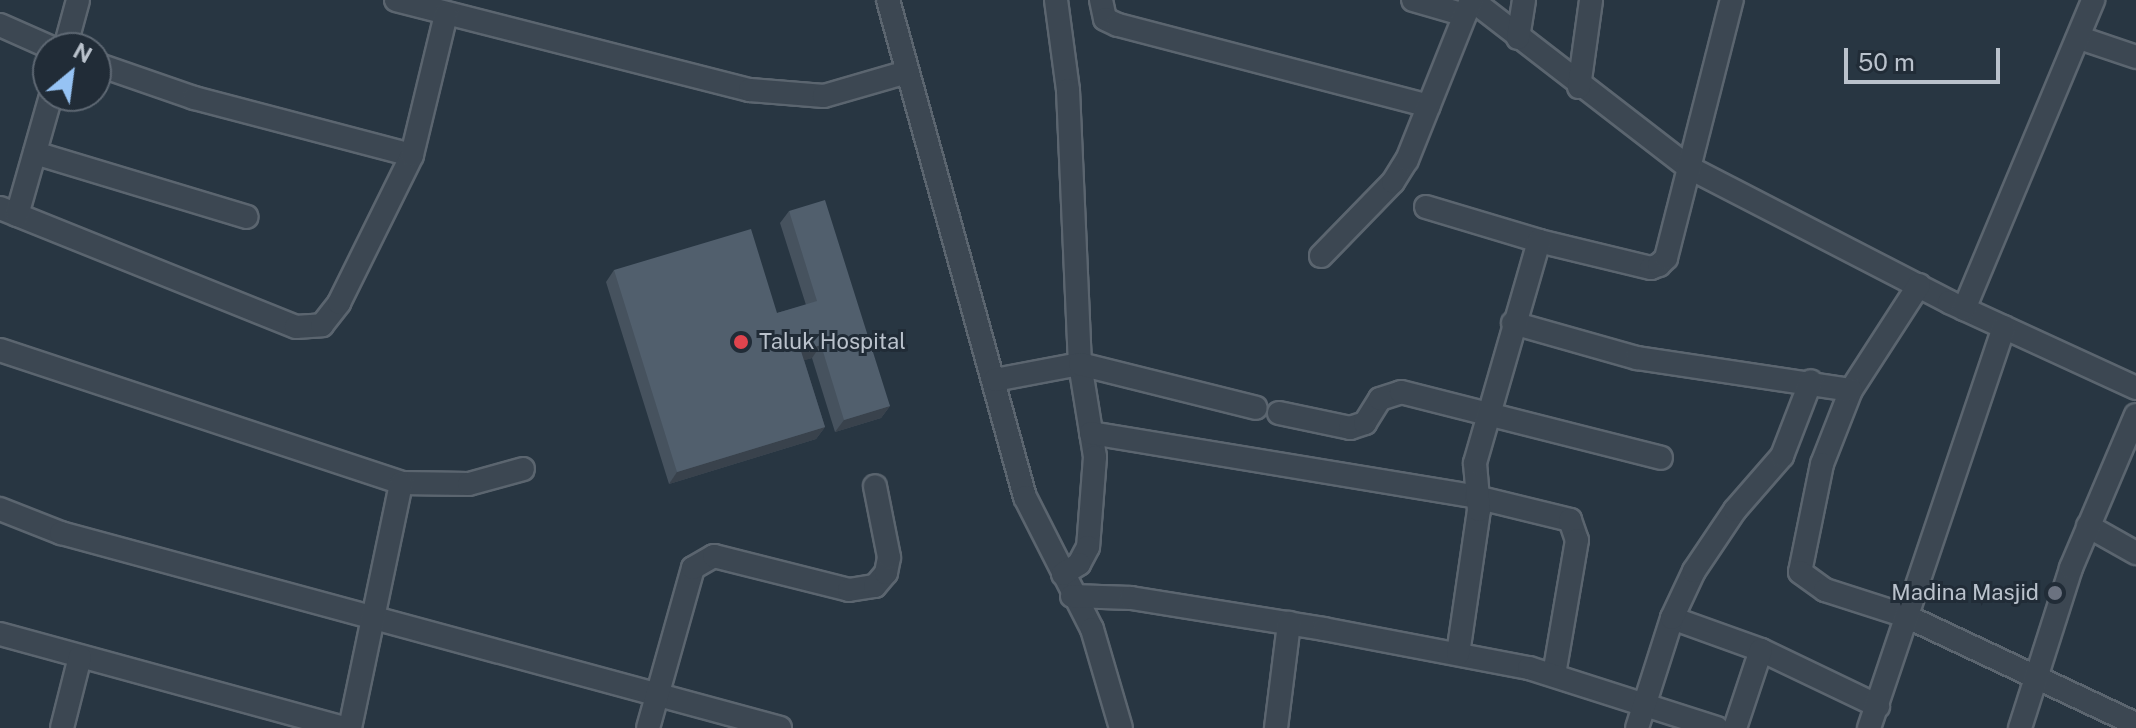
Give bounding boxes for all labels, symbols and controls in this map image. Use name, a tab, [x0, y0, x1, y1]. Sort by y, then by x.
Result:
north arrow	[32, 32, 112, 112]
scale bar	[1848, 32, 2004, 82]
text: N	[69, 37, 96, 68]
text: 50 m	[1858, 48, 1915, 76]
place label: Taluk Hospital	[759, 329, 906, 355]
marker: Taluk Hospital	[730, 331, 752, 353]
place label: Madina Masjid	[1891, 580, 2039, 606]
marker: Madina Masjid	[2046, 584, 2064, 602]

